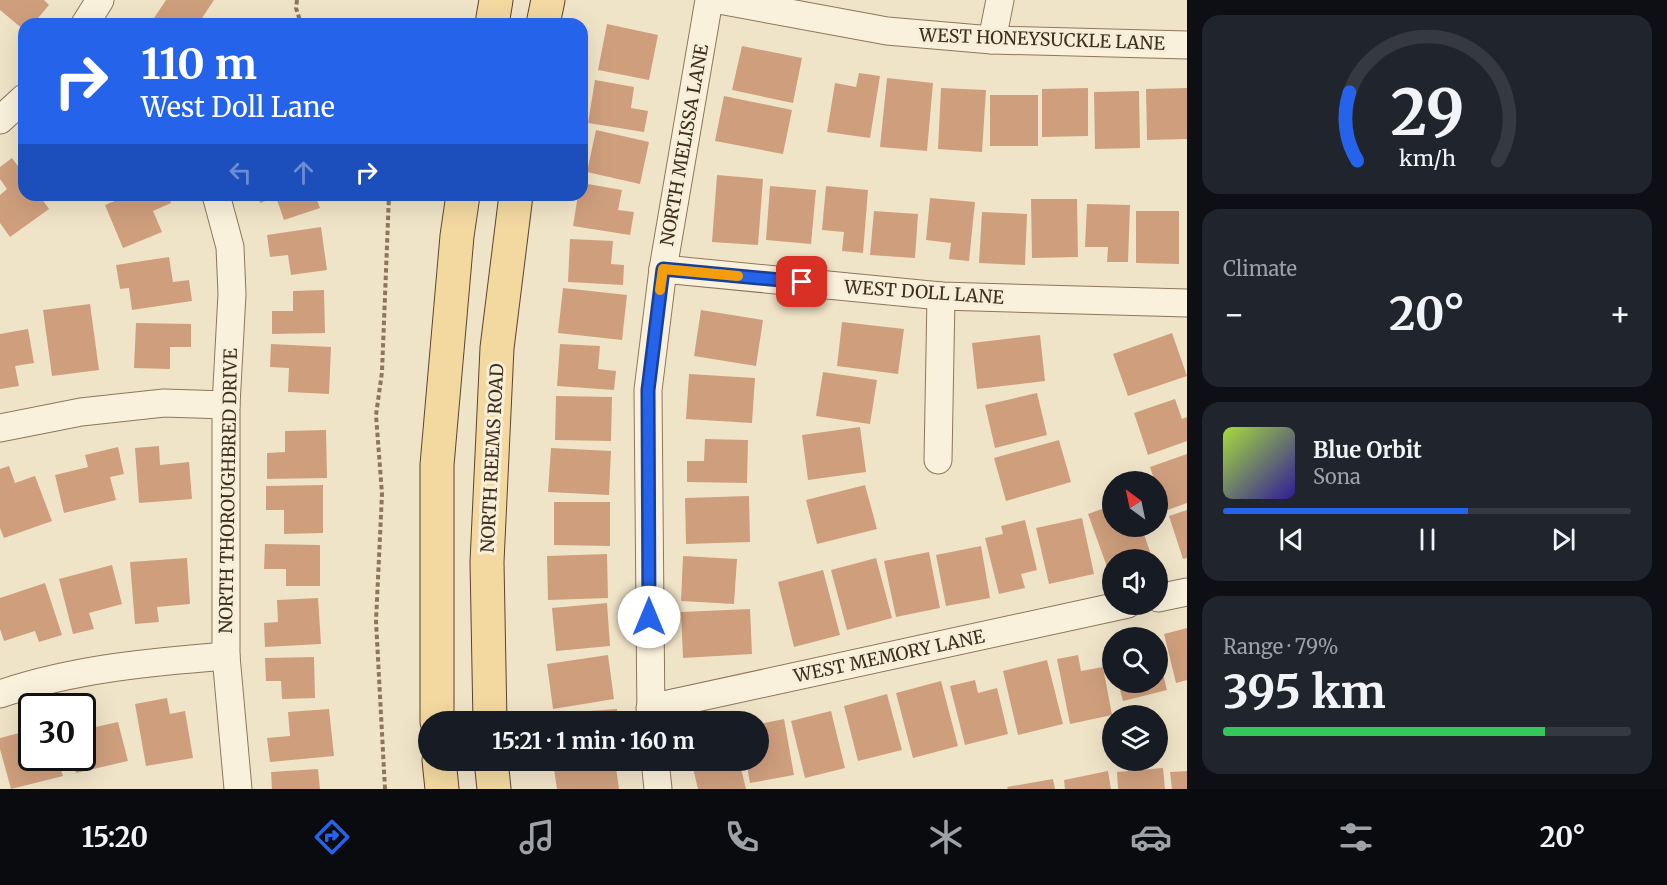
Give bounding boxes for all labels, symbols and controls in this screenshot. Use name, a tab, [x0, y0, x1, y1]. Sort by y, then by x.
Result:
street label: WEST HONEYSUCKLE LANE	[918, 23, 1166, 55]
text: 110 m	[141, 38, 257, 90]
icon: right	[42, 42, 120, 120]
street label: NORTH MELISSA LANE	[655, 42, 713, 248]
text: 29	[1390, 74, 1464, 152]
text: West Doll Lane	[141, 90, 335, 124]
text: km/h	[1399, 146, 1455, 173]
icon: left	[224, 156, 257, 189]
icon: ahead	[287, 156, 320, 189]
icon: right	[350, 156, 383, 189]
pin	[776, 256, 827, 307]
text: Climate	[1223, 256, 1297, 281]
icon: arrive	[785, 265, 818, 298]
street label: WEST DOLL LANE	[842, 275, 1005, 309]
text: 20°	[1389, 286, 1465, 342]
text: −	[1223, 294, 1245, 335]
text: +	[1609, 294, 1631, 335]
street label: NORTH THOROUGHBRED DRIVE	[214, 347, 242, 634]
street label: NORTH REEMS ROAD	[476, 363, 508, 553]
text: Blue Orbit	[1313, 436, 1422, 464]
text: Sona	[1313, 464, 1361, 489]
north arrow	[1102, 471, 1168, 537]
map controls	[1102, 471, 1168, 771]
icon: previous	[1275, 523, 1308, 556]
icon: pause	[1411, 523, 1444, 556]
icon: next	[1547, 523, 1580, 556]
button: sound	[1102, 549, 1168, 615]
position arrow	[617, 585, 681, 649]
street label: WEST MEMORY LANE	[791, 624, 987, 688]
button: search	[1102, 627, 1168, 693]
text: Range · 79%	[1223, 634, 1339, 659]
text: 395 km	[1223, 664, 1386, 720]
speed limit sign: 30	[18, 693, 96, 771]
button: layers	[1102, 705, 1168, 771]
text: 15:21 · 1 min · 160 m	[492, 727, 695, 755]
icon: directions	[311, 816, 353, 858]
icon: music	[516, 816, 558, 858]
icon: phone	[721, 816, 763, 858]
icon: climate	[925, 816, 967, 858]
icon: car	[1130, 816, 1172, 858]
icon: filters	[1335, 816, 1377, 858]
text: 15:20	[81, 820, 148, 854]
text: 20°	[1540, 820, 1586, 854]

